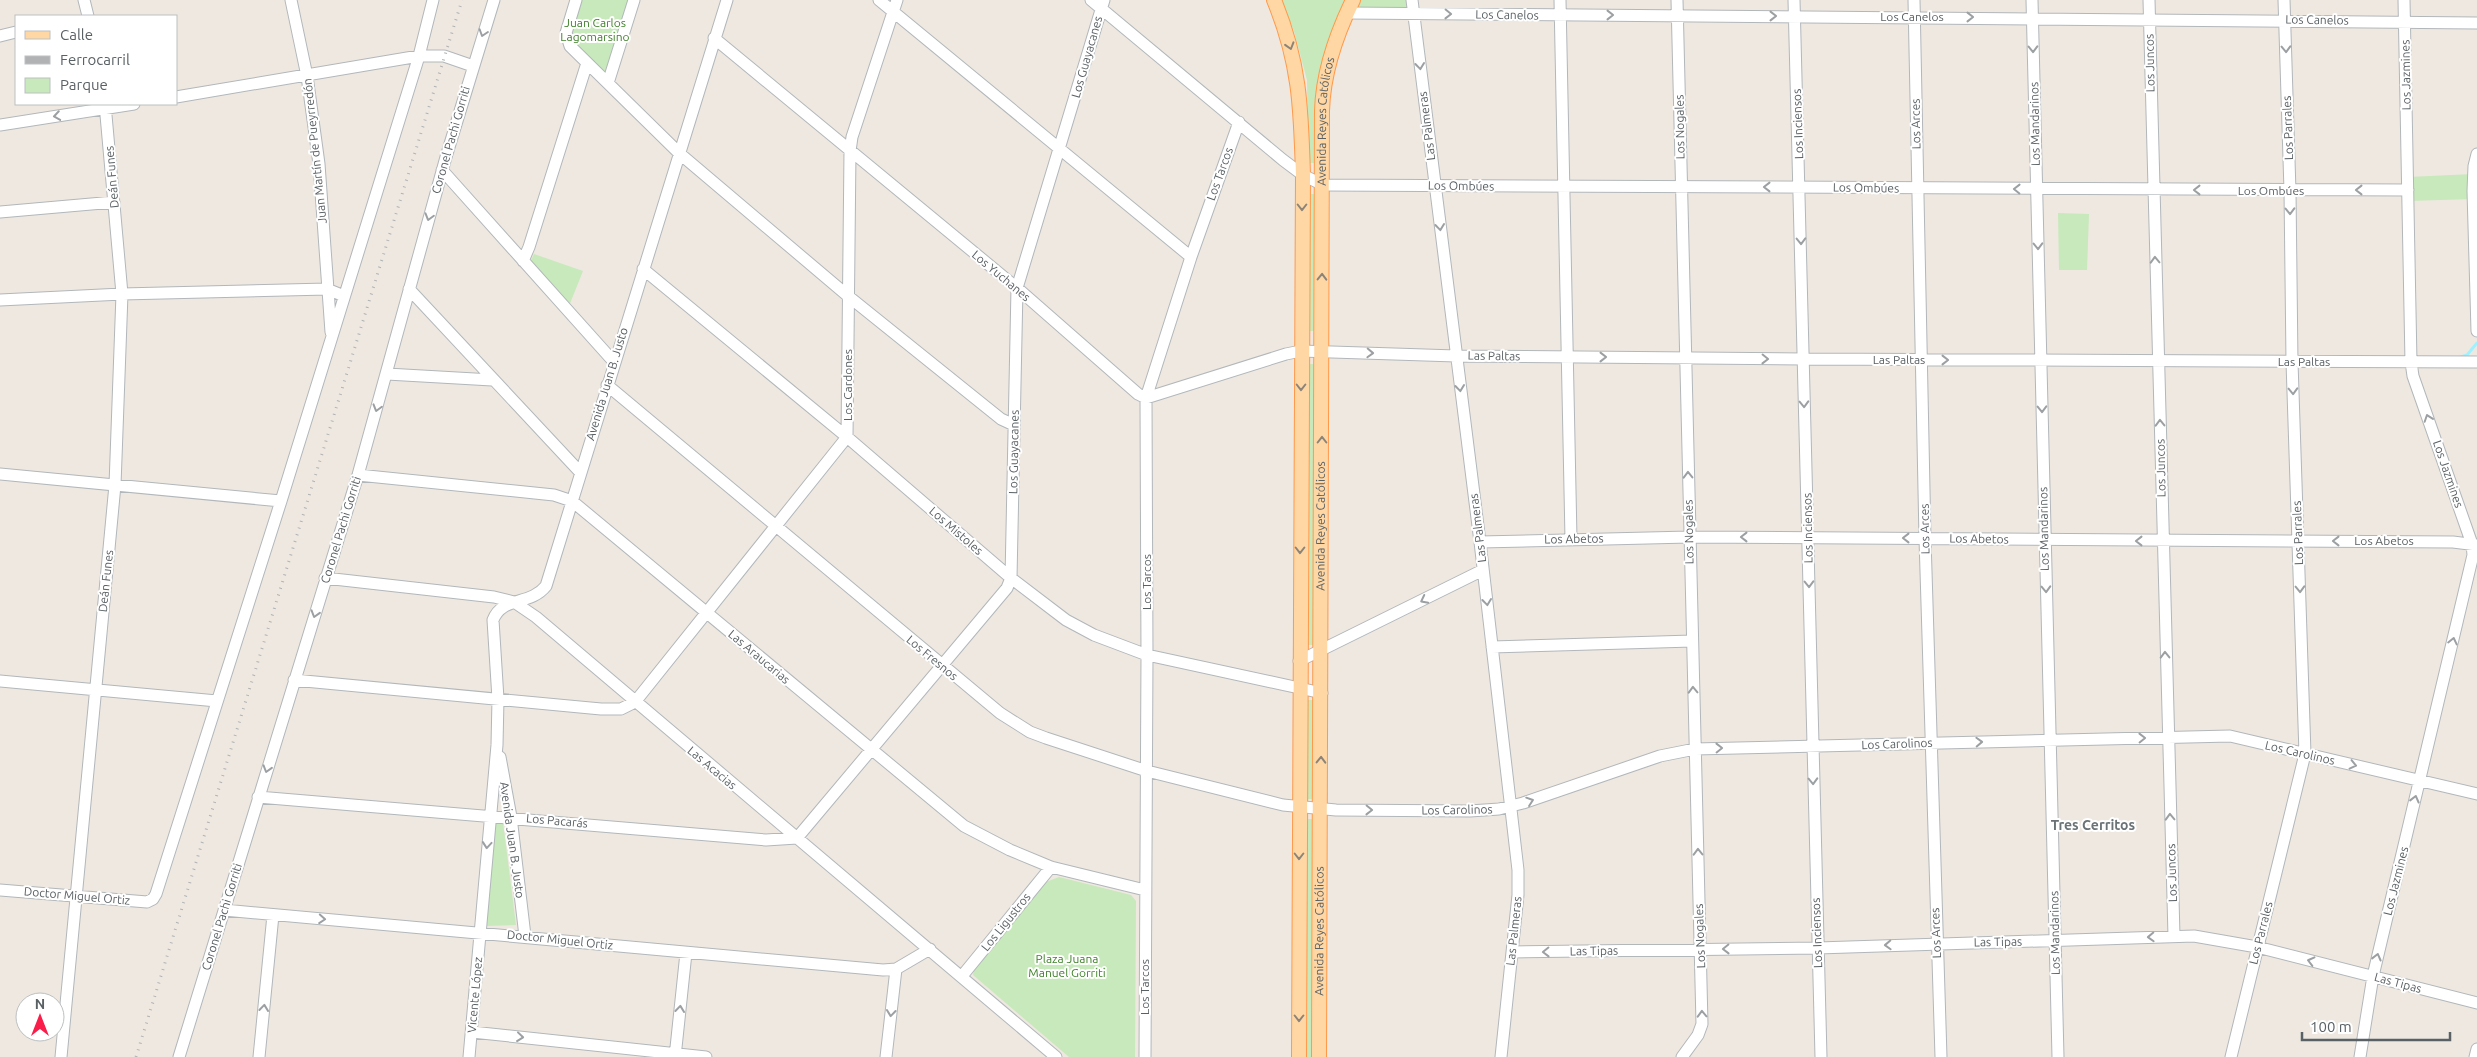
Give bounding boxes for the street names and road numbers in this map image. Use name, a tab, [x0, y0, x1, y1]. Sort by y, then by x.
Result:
street label: Los Canelos	[1475, 7, 1539, 22]
street label: Los Canelos	[1880, 10, 1944, 23]
street label: Los Canelos	[2285, 12, 2349, 27]
street label: Los Guayacanes	[1069, 15, 1104, 99]
street label: Los Juncos	[2142, 34, 2157, 92]
street label: Los Jazmines	[2398, 40, 2413, 110]
street label: Avenida Reyes Católicos	[1315, 55, 1336, 186]
street label: Juan Martín de Pueyrredón	[300, 78, 329, 225]
street label: Los Mandarinos	[2027, 82, 2042, 166]
street label: Coronel Pachi Gorriti	[429, 85, 472, 195]
street label: Los Inciensos	[1790, 89, 1805, 159]
street label: Las Palmeras	[1416, 91, 1437, 161]
street label: Los Nogales	[1672, 95, 1687, 159]
street label: Los Parrales	[2280, 96, 2295, 161]
street label: Los Arces	[1909, 99, 1922, 150]
street label: Deán Funes	[102, 145, 121, 209]
street label: Los Tarcos	[1204, 145, 1235, 202]
street label: Los Ombúes	[1428, 178, 1494, 193]
street label: Los Ombúes	[1833, 180, 1899, 195]
street label: Los Ombúes	[2238, 184, 2304, 197]
street label: Los Yuchanes	[970, 248, 1033, 304]
street label: Avenida Juan B. Justo	[583, 326, 630, 442]
street label: Los Cardones	[841, 349, 854, 421]
street label: Las Paltas	[1468, 349, 1520, 362]
street label: Las Paltas	[1873, 353, 1925, 366]
street label: Las Paltas	[2278, 355, 2330, 368]
street label: Los Guayacanes	[1006, 410, 1021, 494]
street label: Los Jazmines	[2431, 438, 2466, 509]
street label: Los Juncos	[2153, 439, 2168, 497]
street label: Avenida Reyes Católicos	[1313, 461, 1327, 591]
street label: Coronel Pachi Gorriti	[318, 475, 363, 585]
street label: Los Mandarinos	[2036, 487, 2051, 571]
street label: Las Palmeras	[1467, 493, 1488, 563]
street label: Los Inciensos	[1800, 493, 1815, 563]
street label: Los Nogales	[1681, 500, 1696, 564]
street label: Los Parrales	[2290, 501, 2305, 566]
street label: Los Mistoles	[927, 504, 986, 557]
street label: Los Arces	[1918, 504, 1931, 555]
street label: Los Abetos	[1544, 531, 1604, 546]
street label: Los Abetos	[1949, 531, 2009, 546]
street label: Los Abetos	[2354, 534, 2414, 547]
street label: Deán Funes	[96, 549, 115, 613]
street label: Los Tarcos	[1140, 554, 1153, 610]
street label: Las Araucarias	[726, 627, 793, 686]
street label: Los Fresnos	[904, 633, 960, 683]
street label: Los Carolinos	[1861, 736, 1933, 751]
street label: Los Carolinos	[2264, 738, 2336, 767]
street label: Las Acacias	[685, 743, 739, 792]
street label: Avenida Juan B. Justo	[498, 781, 527, 899]
street label: Los Carolinos	[1421, 802, 1493, 817]
street label: Los Pacarás	[526, 811, 588, 830]
street label: Los Juncos	[2164, 844, 2179, 902]
street label: Los Jazmines	[2381, 845, 2410, 917]
street label: Coronel Pachi Gorriti	[199, 862, 244, 972]
street label: Avenida Reyes Católicos	[1312, 866, 1326, 996]
street label: Doctor Miguel Ortiz	[23, 884, 131, 907]
street label: Los Ligustros	[978, 890, 1033, 953]
street label: Los Mandarinos	[2047, 891, 2062, 975]
street label: Las Palmeras	[1503, 896, 1524, 966]
street label: Los Inciensos	[1809, 898, 1824, 968]
street label: Los Parrales	[2246, 900, 2275, 966]
street label: Los Nogales	[1692, 903, 1707, 969]
street label: Los Arces	[1928, 907, 1943, 959]
street label: Doctor Miguel Ortiz	[506, 927, 614, 952]
street label: Las Tipas	[1974, 935, 2022, 948]
street label: Las Tipas	[1570, 944, 1618, 957]
street label: Vicente López	[465, 956, 484, 1034]
street label: Los Tarcos	[1138, 959, 1151, 1015]
street label: Las Tipas	[2373, 970, 2423, 995]

